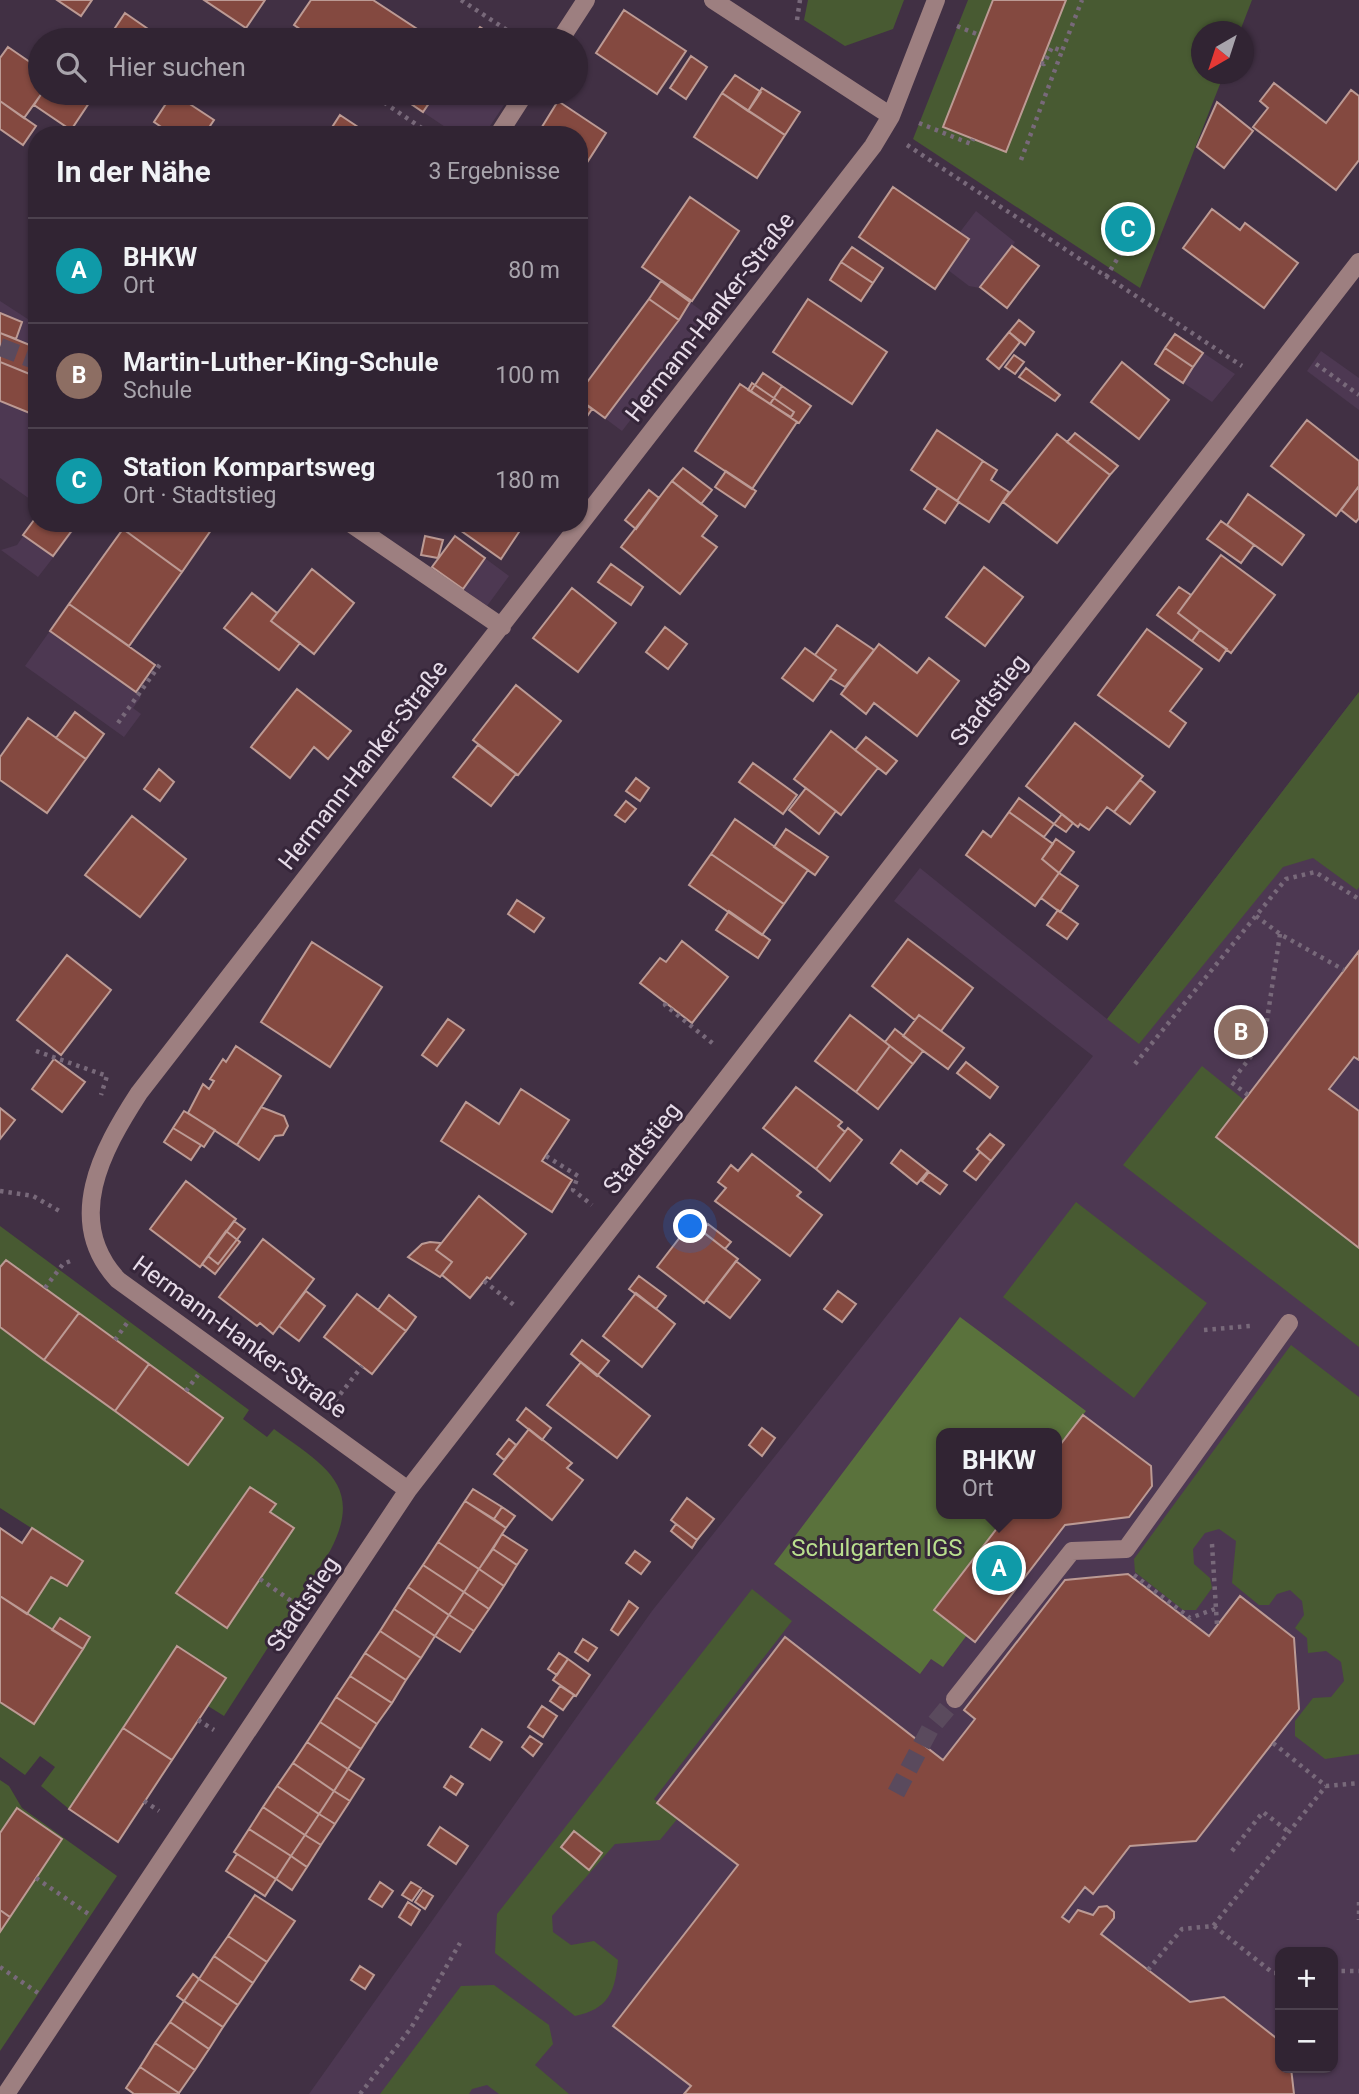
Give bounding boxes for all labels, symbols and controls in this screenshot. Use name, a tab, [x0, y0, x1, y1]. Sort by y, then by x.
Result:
north arrow	[1191, 21, 1254, 84]
search box	[28, 28, 588, 105]
icon: search	[52, 48, 90, 86]
text: Hier suchen	[108, 52, 246, 82]
text: In der Nähe	[56, 154, 211, 189]
text: 3 Ergebnisse	[428, 158, 560, 185]
pin: C	[1105, 203, 1151, 255]
street label: Hermann-Hanker-Straße	[620, 207, 800, 427]
text: BHKW	[123, 242, 197, 272]
text: A	[71, 257, 87, 284]
text: 80 m	[508, 257, 560, 284]
text: Ort	[123, 272, 155, 299]
text: Martin-Luther-King-Schule	[123, 347, 439, 377]
text: B	[72, 362, 86, 389]
text: 100 m	[495, 362, 560, 389]
text: Schule	[123, 377, 192, 404]
text: Station Kompartsweg	[123, 452, 375, 482]
text: C	[71, 467, 87, 494]
text: 180 m	[495, 467, 560, 494]
text: Ort · Stadtstieg	[123, 482, 276, 509]
street label: Stadtstieg	[944, 649, 1034, 751]
street label: Hermann-Hanker-Straße	[273, 655, 453, 875]
pin: B	[1218, 1006, 1264, 1058]
street label: Stadtstieg	[597, 1097, 687, 1199]
your location	[673, 1209, 707, 1243]
street label: Hermann-Hanker-Straße	[127, 1250, 353, 1424]
popup	[936, 1428, 1062, 1519]
text: BHKW	[962, 1445, 1036, 1475]
text: Ort	[962, 1475, 994, 1502]
park label: Schulgarten IGS	[791, 1534, 963, 1562]
pin: A	[976, 1542, 1022, 1594]
street label: Stadtstieg	[261, 1551, 345, 1657]
map controls	[1275, 1947, 1338, 2073]
button: +	[1275, 1947, 1338, 2010]
button: −	[1275, 2010, 1338, 2073]

